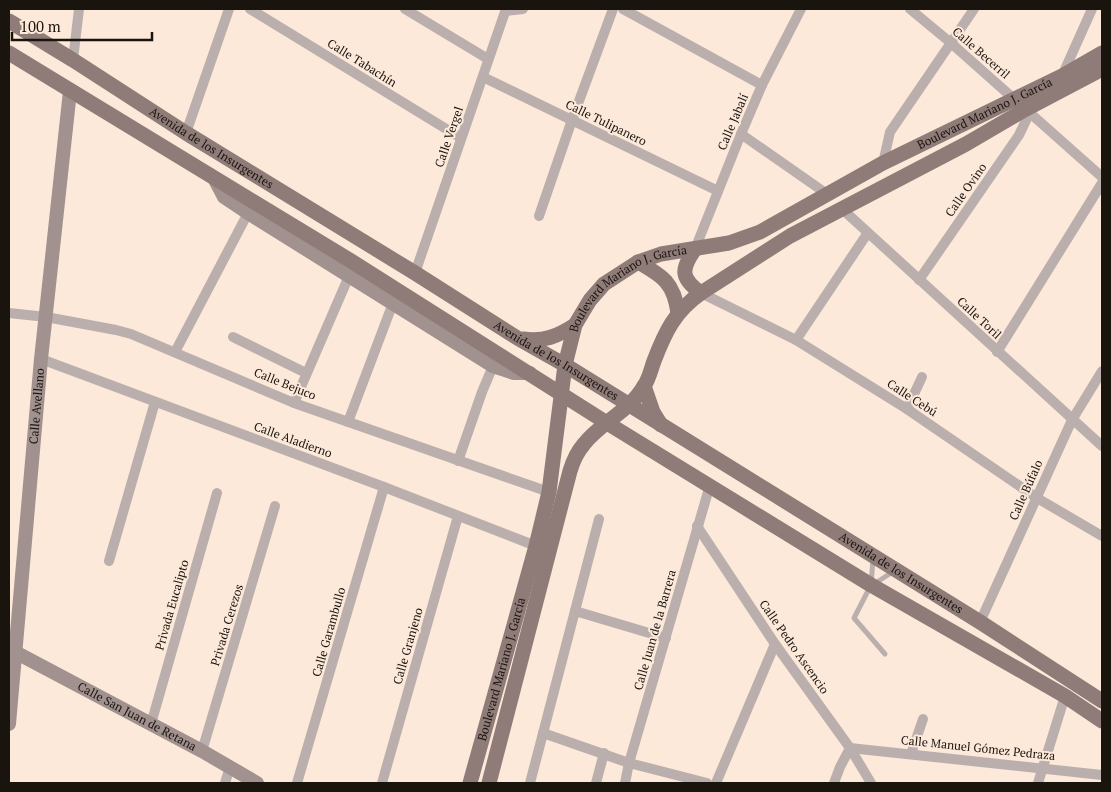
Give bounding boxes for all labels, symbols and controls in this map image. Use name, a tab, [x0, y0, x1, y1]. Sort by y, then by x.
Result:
scale bar	[12, 10, 152, 42]
text: 100 m	[20, 16, 61, 36]
street label: Calle Becerril	[950, 24, 1013, 82]
street label: Calle Tabachín	[325, 35, 400, 90]
street label: Boulevard Mariano J. García	[915, 74, 1055, 152]
street label: Calle Jabalí	[714, 91, 751, 152]
street label: Calle Tulipanero	[563, 96, 650, 149]
street label: Avenida de los Insurgentes	[147, 104, 276, 192]
street label: Calle Vergel	[431, 104, 466, 169]
street label: Calle Ovino	[942, 160, 990, 220]
street label: Boulevard Mariano J. García	[566, 242, 688, 333]
street label: Calle Toril	[954, 293, 1005, 342]
street label: Avenida de los Insurgentes	[491, 317, 622, 403]
street label: Calle Bejuco	[252, 364, 319, 403]
street label: Calle Avellano	[26, 367, 47, 445]
street label: Calle Cebú	[884, 376, 940, 419]
street label: Calle Aladierno	[252, 418, 335, 461]
street label: Calle Búfalo	[1006, 457, 1046, 522]
street label: Avenida de los Insurgentes	[836, 529, 966, 617]
street label: Privada Eucalipto	[151, 557, 192, 652]
street label: Calle Juan de la Barrera	[630, 568, 679, 692]
street label: Privada Cerezos	[207, 582, 246, 668]
street label: Calle Garambullo	[309, 585, 349, 678]
street label: Boulevard Mariano J. García	[474, 596, 528, 743]
street label: Calle Pedro Ascencio	[756, 597, 833, 697]
street label: Calle Granjeno	[389, 605, 426, 686]
street label: Calle San Juan de Retana	[75, 678, 199, 754]
street label: Calle Manuel Gómez Pedraza	[900, 732, 1056, 763]

